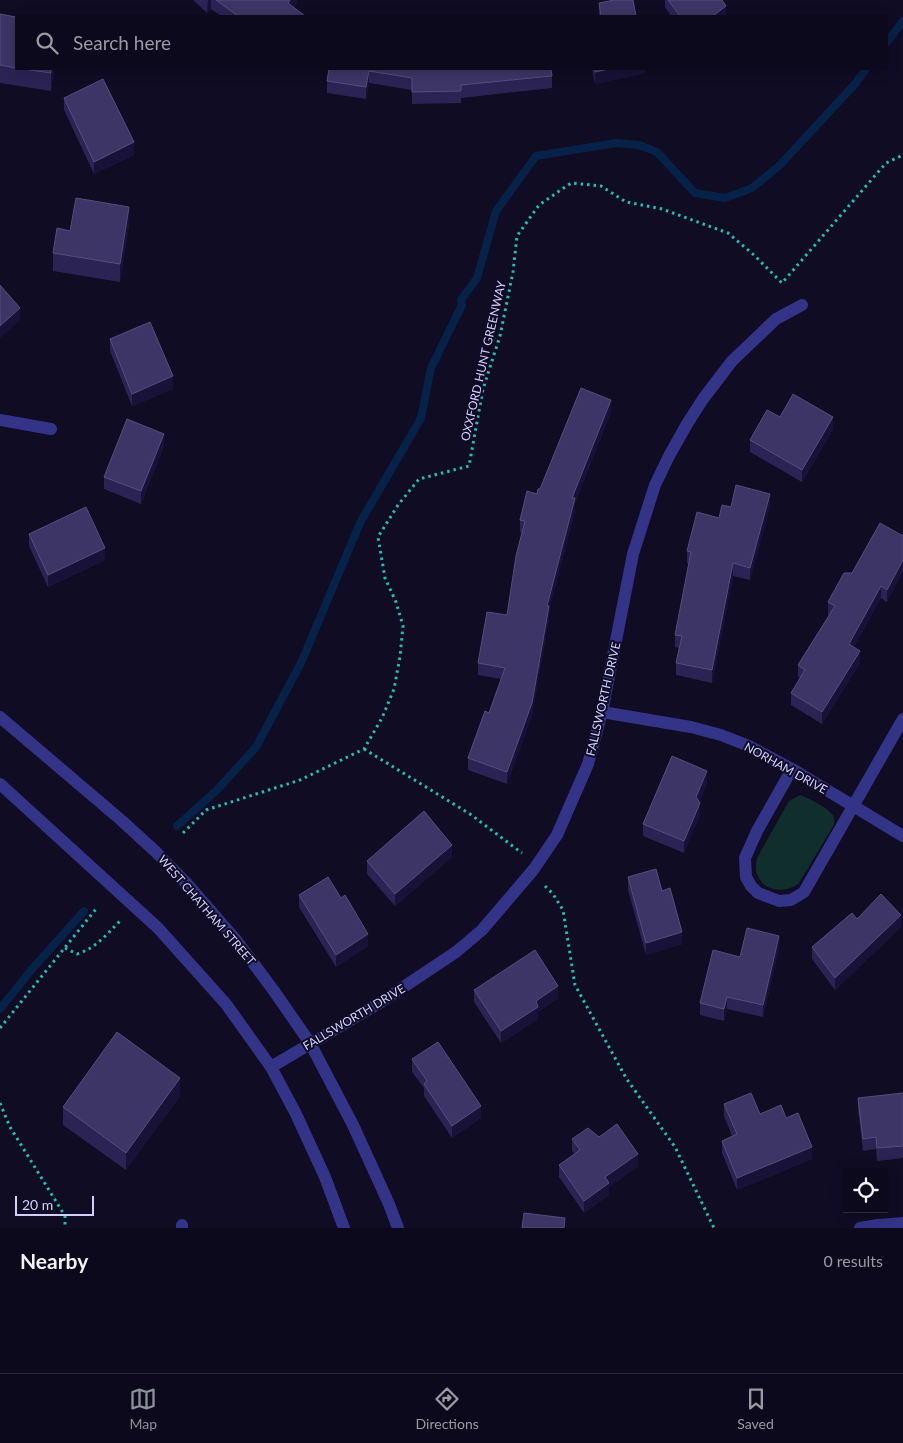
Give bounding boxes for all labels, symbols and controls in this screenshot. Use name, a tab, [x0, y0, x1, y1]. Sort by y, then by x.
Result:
search box	[15, 15, 888, 70]
icon: search	[33, 29, 61, 57]
text: Search here	[73, 31, 171, 54]
street label: OXXFORD HUNT GREENWAY	[457, 279, 509, 443]
street label: FALLSWORTH DRIVE	[583, 640, 623, 757]
street label: NORHAM DRIVE	[742, 739, 830, 797]
street label: WEST CHATHAM STREET	[155, 852, 259, 968]
street label: FALLSWORTH DRIVE	[300, 981, 408, 1053]
map controls	[843, 1168, 888, 1213]
button: locate	[843, 1168, 888, 1213]
scale bar	[15, 1193, 94, 1216]
text: 20 m	[22, 1196, 53, 1213]
text: Nearby	[20, 1248, 88, 1273]
text: 0 results	[823, 1251, 883, 1270]
tab: Map	[129, 1385, 157, 1432]
tab: Directions	[416, 1385, 479, 1432]
tab: Saved	[737, 1385, 774, 1432]

